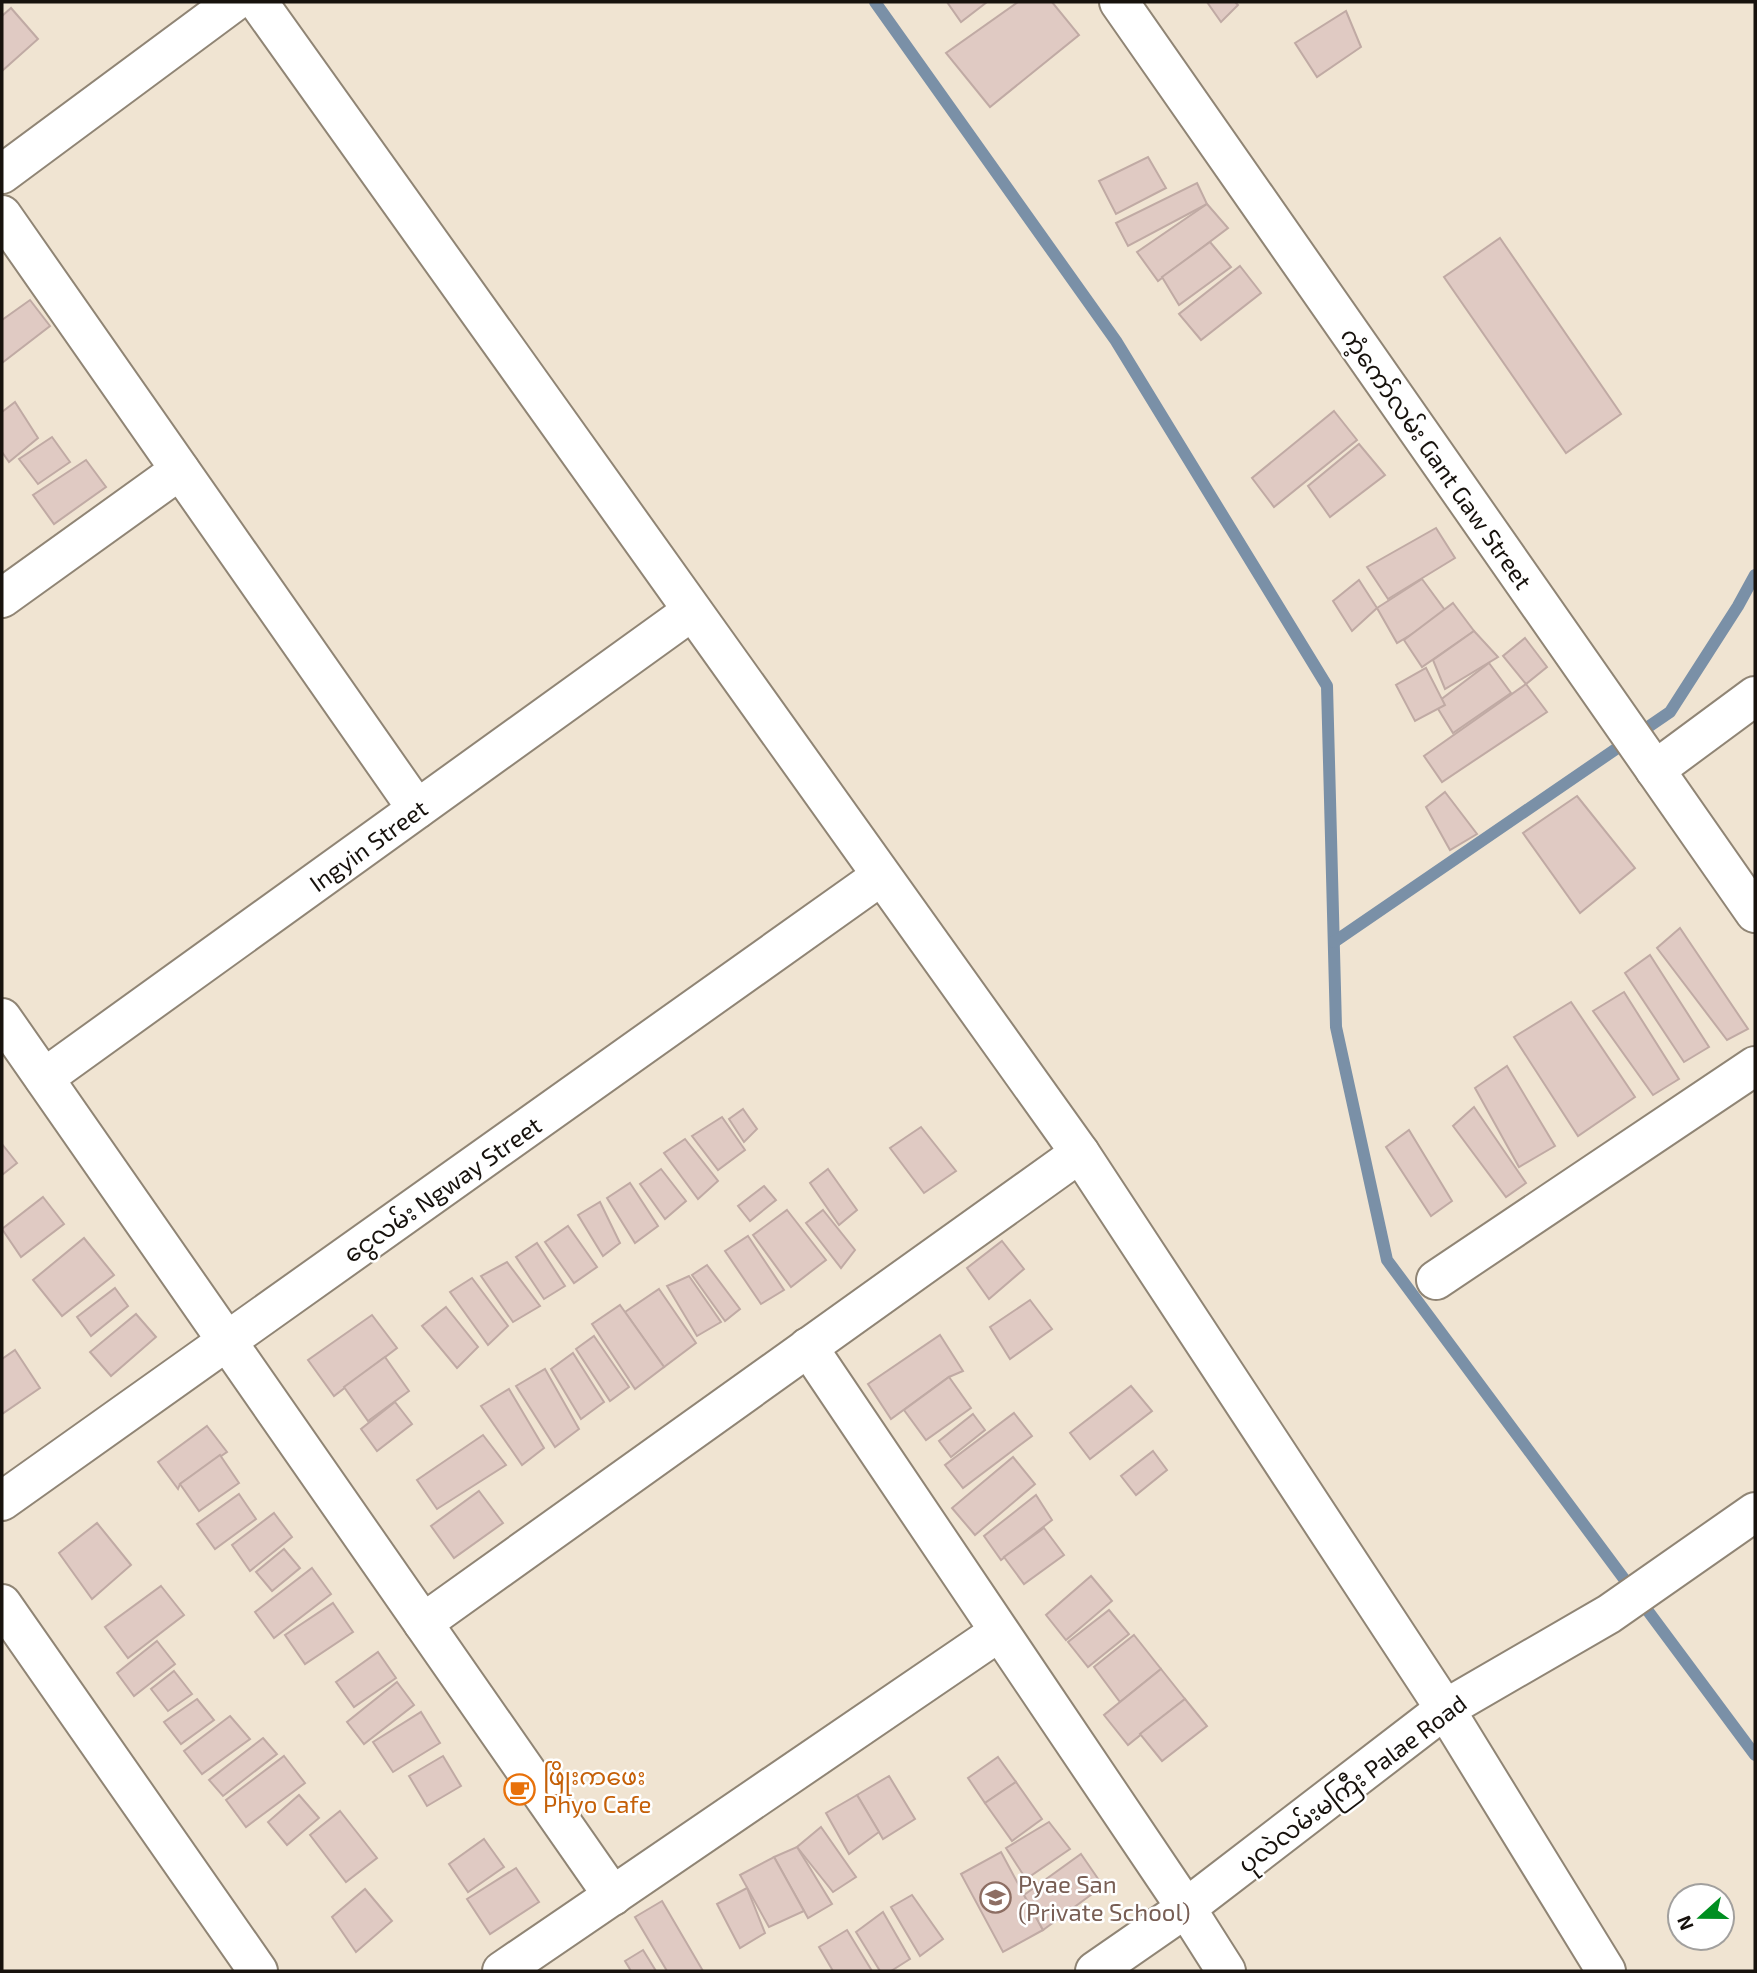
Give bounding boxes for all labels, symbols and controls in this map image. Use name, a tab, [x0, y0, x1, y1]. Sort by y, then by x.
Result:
street label: ကံ့ကော်လမ်း Gant Gaw Street	[1333, 322, 1539, 596]
street label: Ingyin Street	[303, 793, 432, 897]
street label: ငွေလမ်း Ngway Street	[338, 1110, 549, 1272]
street label: ပုလဲလမ်းမကြီး Palae Road	[1232, 1688, 1475, 1883]
place label: ဖြိုးကဖေး Phyo Cafe	[543, 1761, 651, 1818]
cafe icon: ဖြိုးကဖေး Phyo Cafe	[503, 1772, 537, 1806]
place label: Pyae San (Private School)	[1018, 1869, 1191, 1926]
school or university icon: Pyae San (Private School)	[978, 1880, 1012, 1914]
north arrow	[1666, 1882, 1736, 1952]
text: N	[1671, 1913, 1698, 1934]

